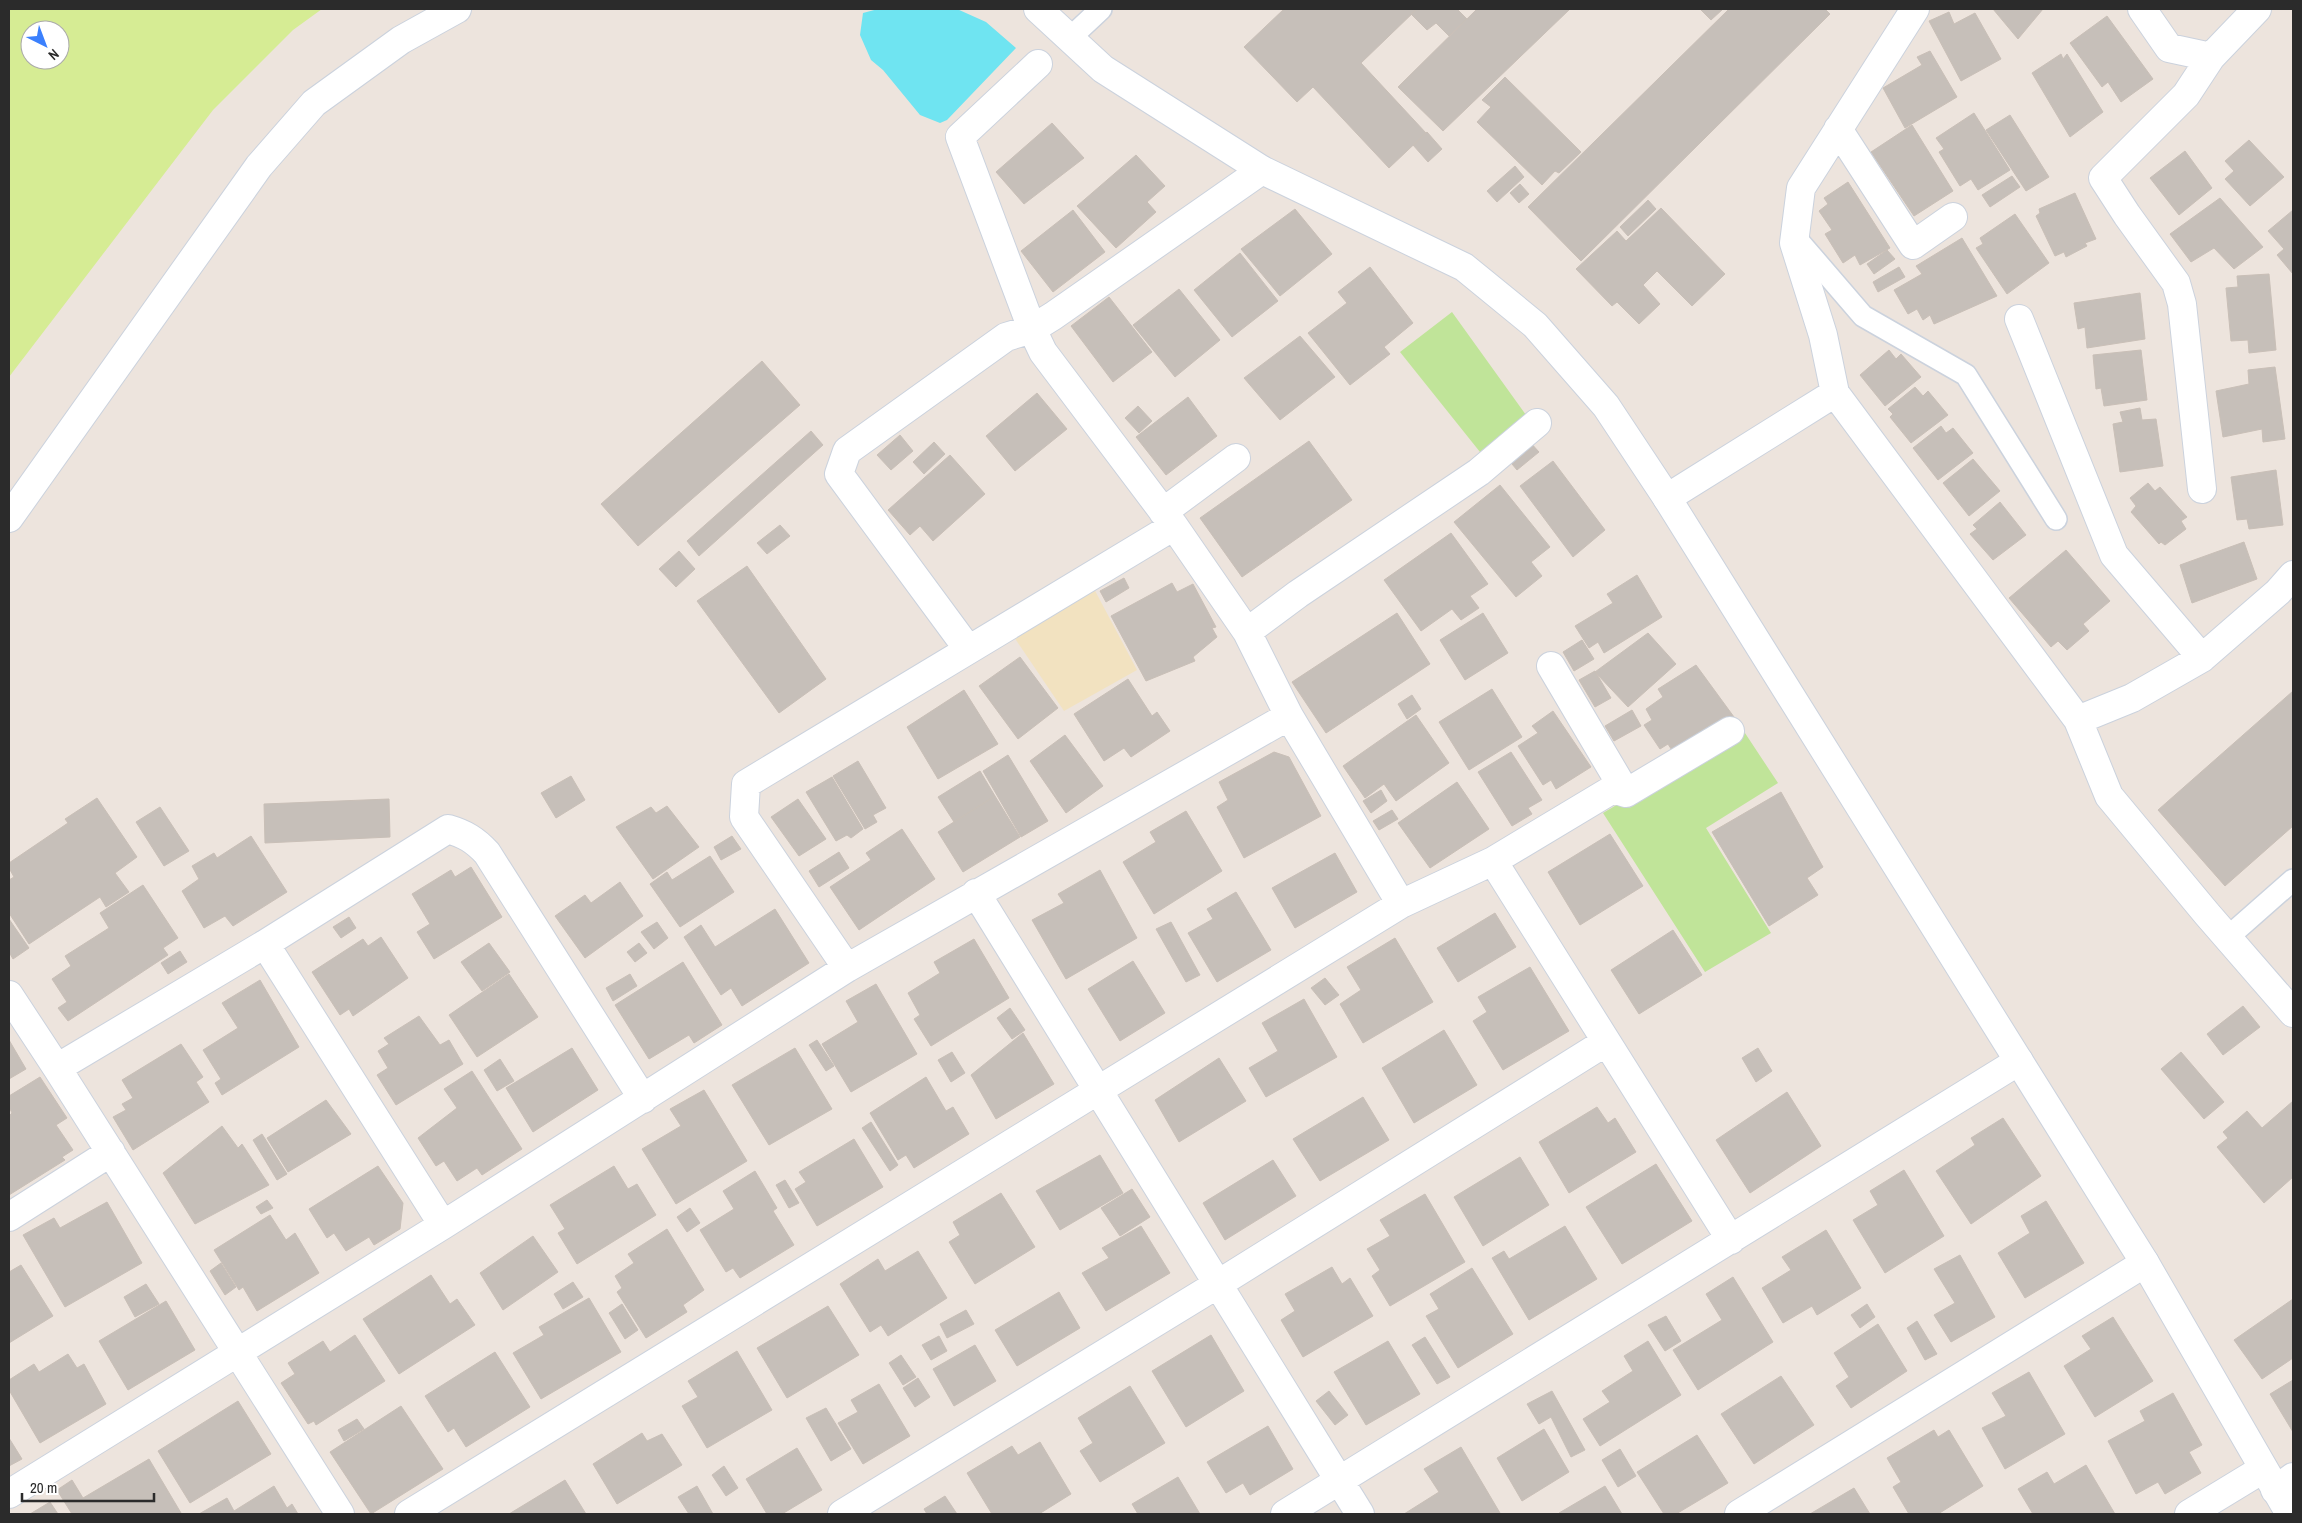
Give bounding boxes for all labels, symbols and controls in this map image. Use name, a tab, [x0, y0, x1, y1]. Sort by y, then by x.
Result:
north arrow	[20, 20, 70, 70]
text: N	[45, 45, 63, 64]
scale bar	[22, 1470, 155, 1502]
text: 20 m	[30, 1477, 57, 1498]

